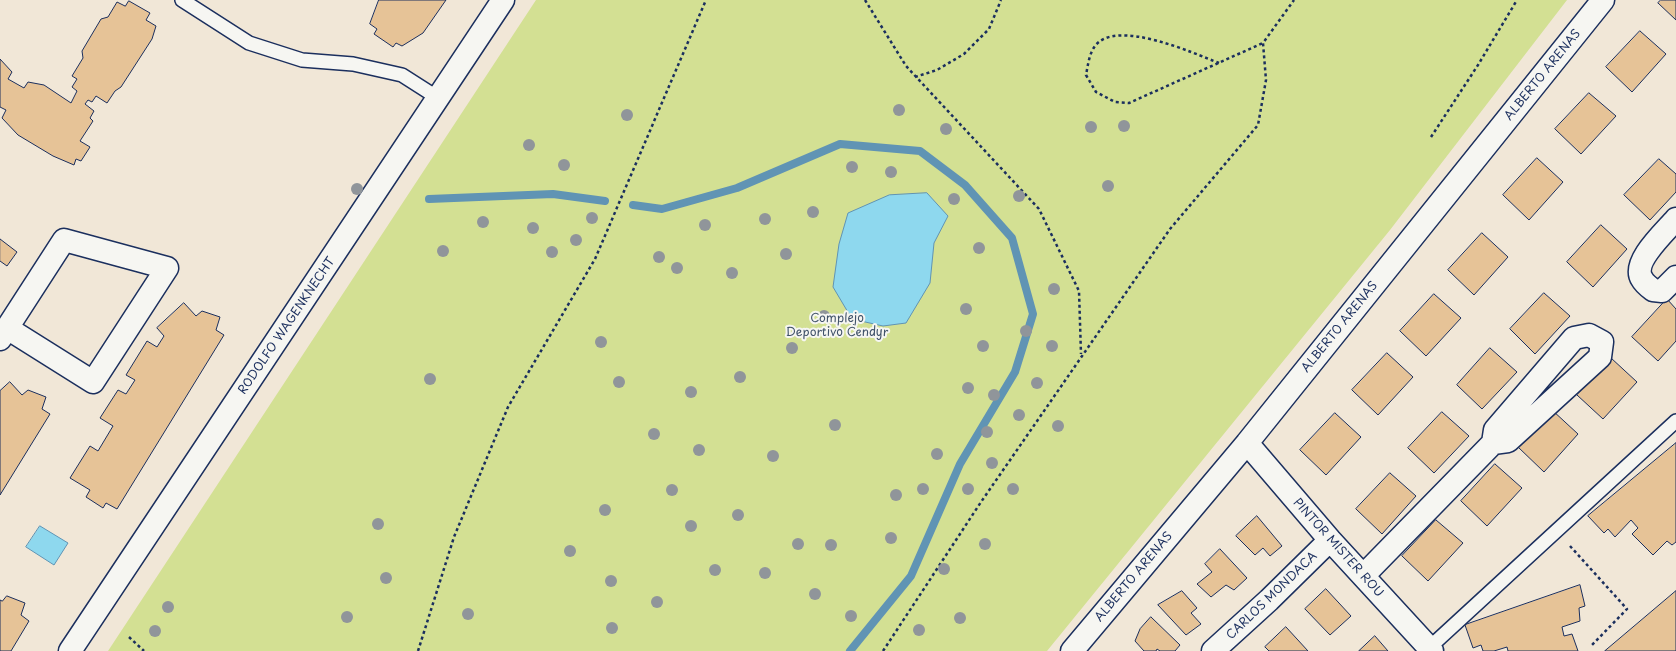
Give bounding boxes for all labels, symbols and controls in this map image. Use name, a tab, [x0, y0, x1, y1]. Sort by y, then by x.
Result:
street label: ALBERTO ARENAS	[1502, 27, 1584, 123]
street label: RODOLFO WAGENKNECHT	[236, 255, 338, 397]
street label: ALBERTO ARENAS	[1299, 279, 1381, 375]
park label: Complejo Deportivo Cendyr	[786, 312, 888, 340]
street label: PINTOR MISTER ROU	[1290, 496, 1386, 600]
street label: ALBERTO ARENAS	[1092, 529, 1176, 625]
street label: CARLOS MONDACA	[1224, 549, 1320, 643]

